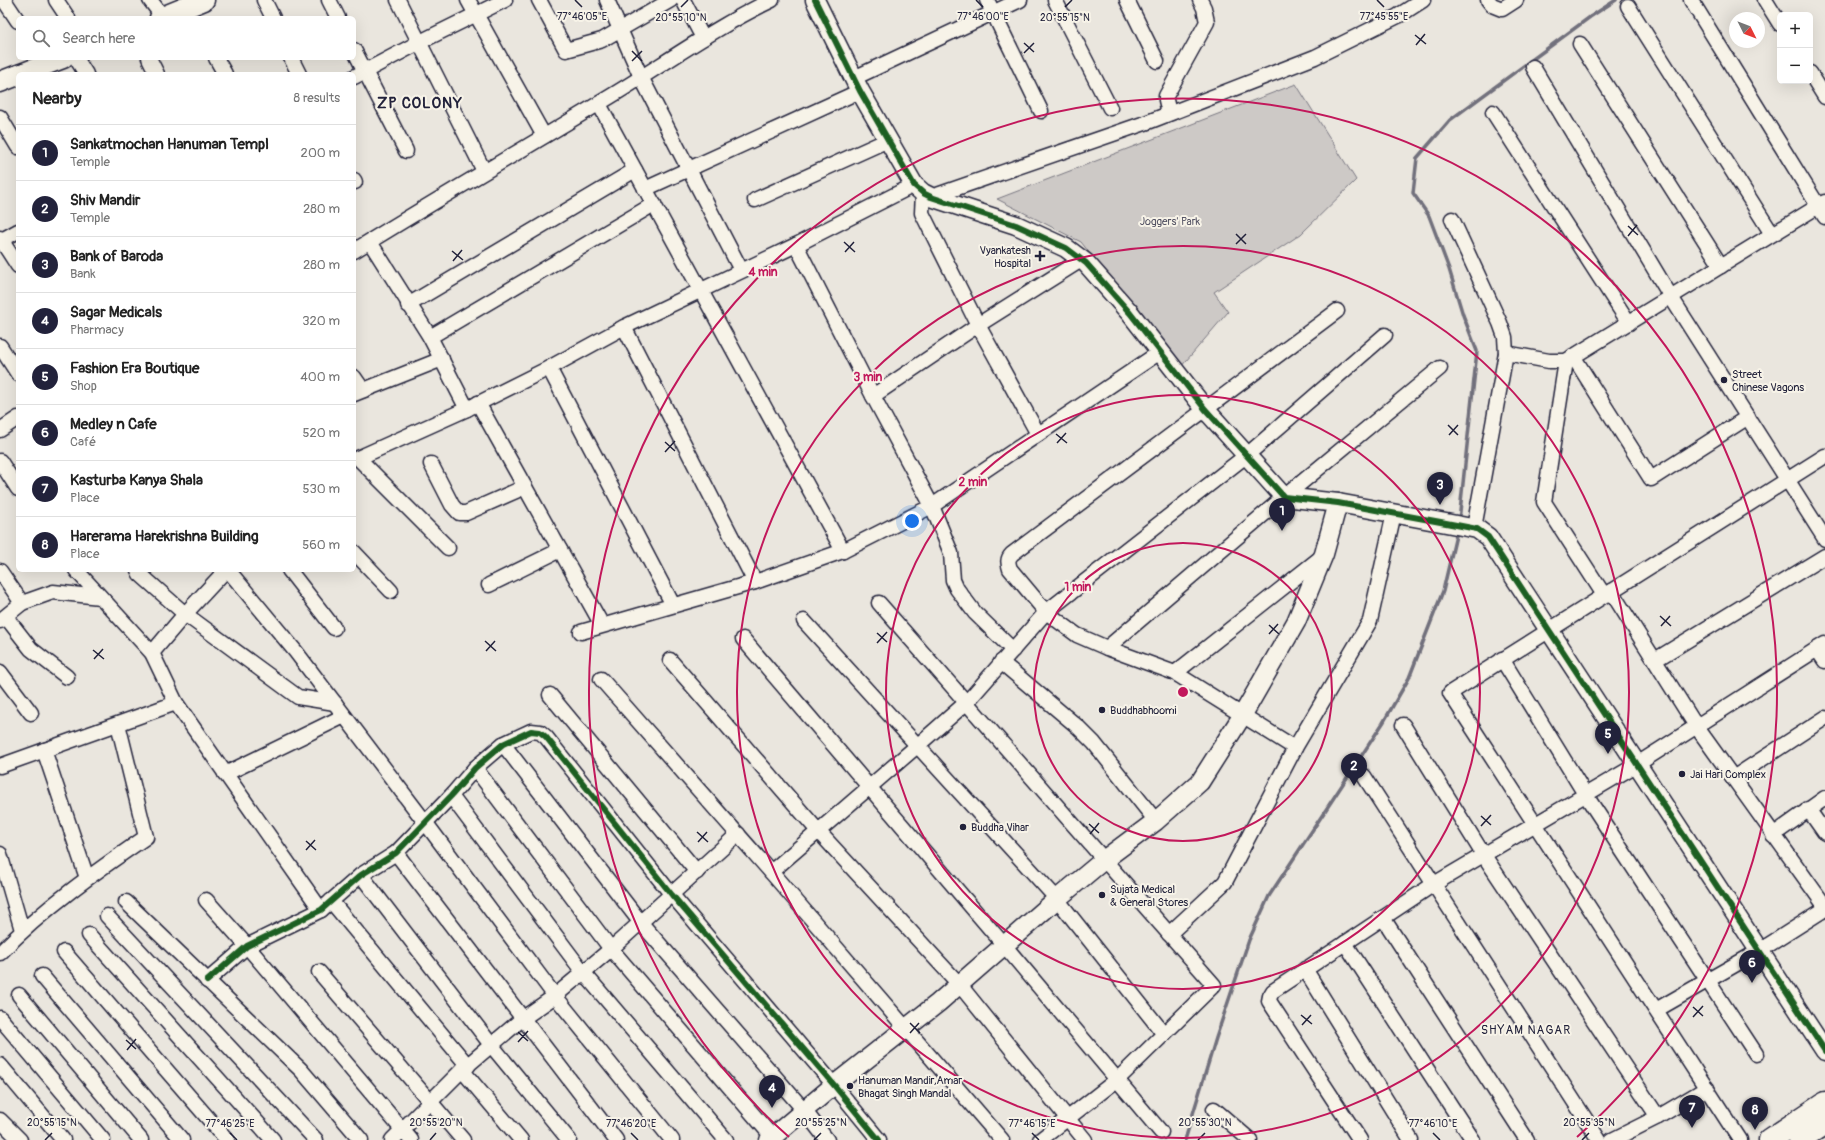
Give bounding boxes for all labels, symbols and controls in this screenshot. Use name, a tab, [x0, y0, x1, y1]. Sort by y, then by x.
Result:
text: 77°46'05"E	[557, 11, 607, 23]
text: 77°46'00"E	[957, 11, 1009, 23]
text: 77°45'55"E	[1360, 11, 1408, 23]
text: 20°55'10"N	[655, 12, 707, 24]
text: 20°55'15"N	[1040, 12, 1090, 24]
north arrow	[1729, 12, 1765, 48]
map controls	[1777, 12, 1813, 84]
button: +	[1777, 12, 1813, 48]
search box	[16, 16, 356, 60]
icon: search	[30, 27, 52, 49]
text: Search here	[62, 29, 135, 48]
button: −	[1777, 48, 1813, 84]
text: Nearby	[32, 88, 81, 109]
text: 8 results	[294, 90, 340, 106]
district label: ZP COLONY	[377, 94, 463, 113]
text: Sankatmochan Hanuman Templ	[70, 135, 269, 154]
text: 1	[42, 145, 48, 161]
text: 200 m	[301, 145, 340, 161]
text: Temple	[70, 154, 110, 170]
text: Shiv Mandir	[70, 191, 140, 210]
text: 2	[41, 201, 49, 217]
text: 280 m	[303, 201, 340, 217]
text: Temple	[70, 210, 110, 226]
park label: Joggers' Park	[1140, 215, 1201, 228]
place label: Vyankatesh Hospital	[979, 244, 1031, 270]
text: Bank of Baroda	[70, 247, 163, 266]
marker: Vyankatesh Hospital	[1034, 250, 1046, 262]
text: 3	[41, 257, 49, 273]
text: 280 m	[303, 257, 340, 273]
text: 4 min	[747, 265, 778, 280]
text: Bank	[70, 266, 96, 282]
text: Sagar Medicals	[70, 303, 162, 322]
text: 4	[41, 313, 49, 329]
text: 320 m	[302, 313, 340, 329]
text: Pharmacy	[70, 322, 124, 338]
text: Fashion Era Boutique	[70, 359, 199, 378]
place label: Street Chinese Vagons	[1732, 368, 1804, 394]
text: 5	[41, 369, 49, 385]
text: 400 m	[300, 369, 340, 385]
text: 3 min	[854, 370, 883, 385]
marker: Street Chinese Vagons	[1719, 375, 1729, 385]
text: Shop	[70, 378, 97, 394]
text: Medley n Cafe	[70, 415, 157, 434]
text: 6	[41, 425, 49, 441]
text: 520 m	[302, 425, 340, 441]
text: Café	[70, 434, 96, 450]
text: Kasturba Kanya Shala	[70, 471, 203, 490]
pin: 3	[1427, 472, 1453, 505]
text: 2 min	[959, 475, 988, 490]
text: 7	[42, 481, 48, 497]
text: 530 m	[302, 481, 340, 497]
text: Place	[70, 490, 99, 506]
pin: 1	[1269, 498, 1295, 531]
your location	[902, 511, 922, 531]
text: Harerama Harekrishna Building	[70, 527, 259, 546]
text: 8	[42, 537, 48, 553]
text: 560 m	[302, 537, 340, 553]
text: Place	[70, 546, 99, 562]
text: 1 min	[1065, 580, 1092, 595]
centre of rings	[1176, 685, 1190, 699]
place label: Buddhabhoomi	[1110, 704, 1177, 717]
marker: Buddhabhoomi	[1097, 705, 1107, 715]
pin: 5	[1595, 721, 1621, 754]
pin: 2	[1341, 753, 1367, 786]
place label: Jai Hari Complex	[1690, 768, 1766, 781]
marker: Jai Hari Complex	[1677, 769, 1687, 779]
place label: Buddha Vihar	[971, 821, 1029, 834]
marker: Buddha Vihar	[958, 822, 968, 832]
place label: Sujata Medical & General Stores	[1110, 883, 1188, 909]
marker: Sujata Medical & General Stores	[1097, 890, 1107, 900]
pin: 6	[1739, 950, 1765, 983]
district label: SHYAM NAGAR	[1481, 1023, 1571, 1038]
place label: Hanuman Mandir,Amar Bhagat Singh Mandal	[858, 1074, 962, 1100]
pin: 4	[759, 1075, 785, 1108]
marker: Hanuman Mandir,Amar Bhagat Singh Mandal	[845, 1081, 855, 1091]
pin: 7	[1679, 1095, 1705, 1128]
pin: 8	[1742, 1097, 1768, 1130]
text: 20°55'15"N	[27, 1117, 77, 1129]
text: 20°55'20"N	[410, 1117, 463, 1129]
text: 20°55'25"N	[795, 1117, 847, 1129]
text: 20°55'30"N	[1179, 1117, 1232, 1129]
text: 20°55'35"N	[1563, 1117, 1615, 1129]
text: 77°46'25"E	[206, 1118, 254, 1130]
text: 77°46'20"E	[606, 1118, 656, 1130]
text: 77°46'15"E	[1008, 1118, 1056, 1130]
text: 77°46'10"E	[1409, 1118, 1457, 1130]

